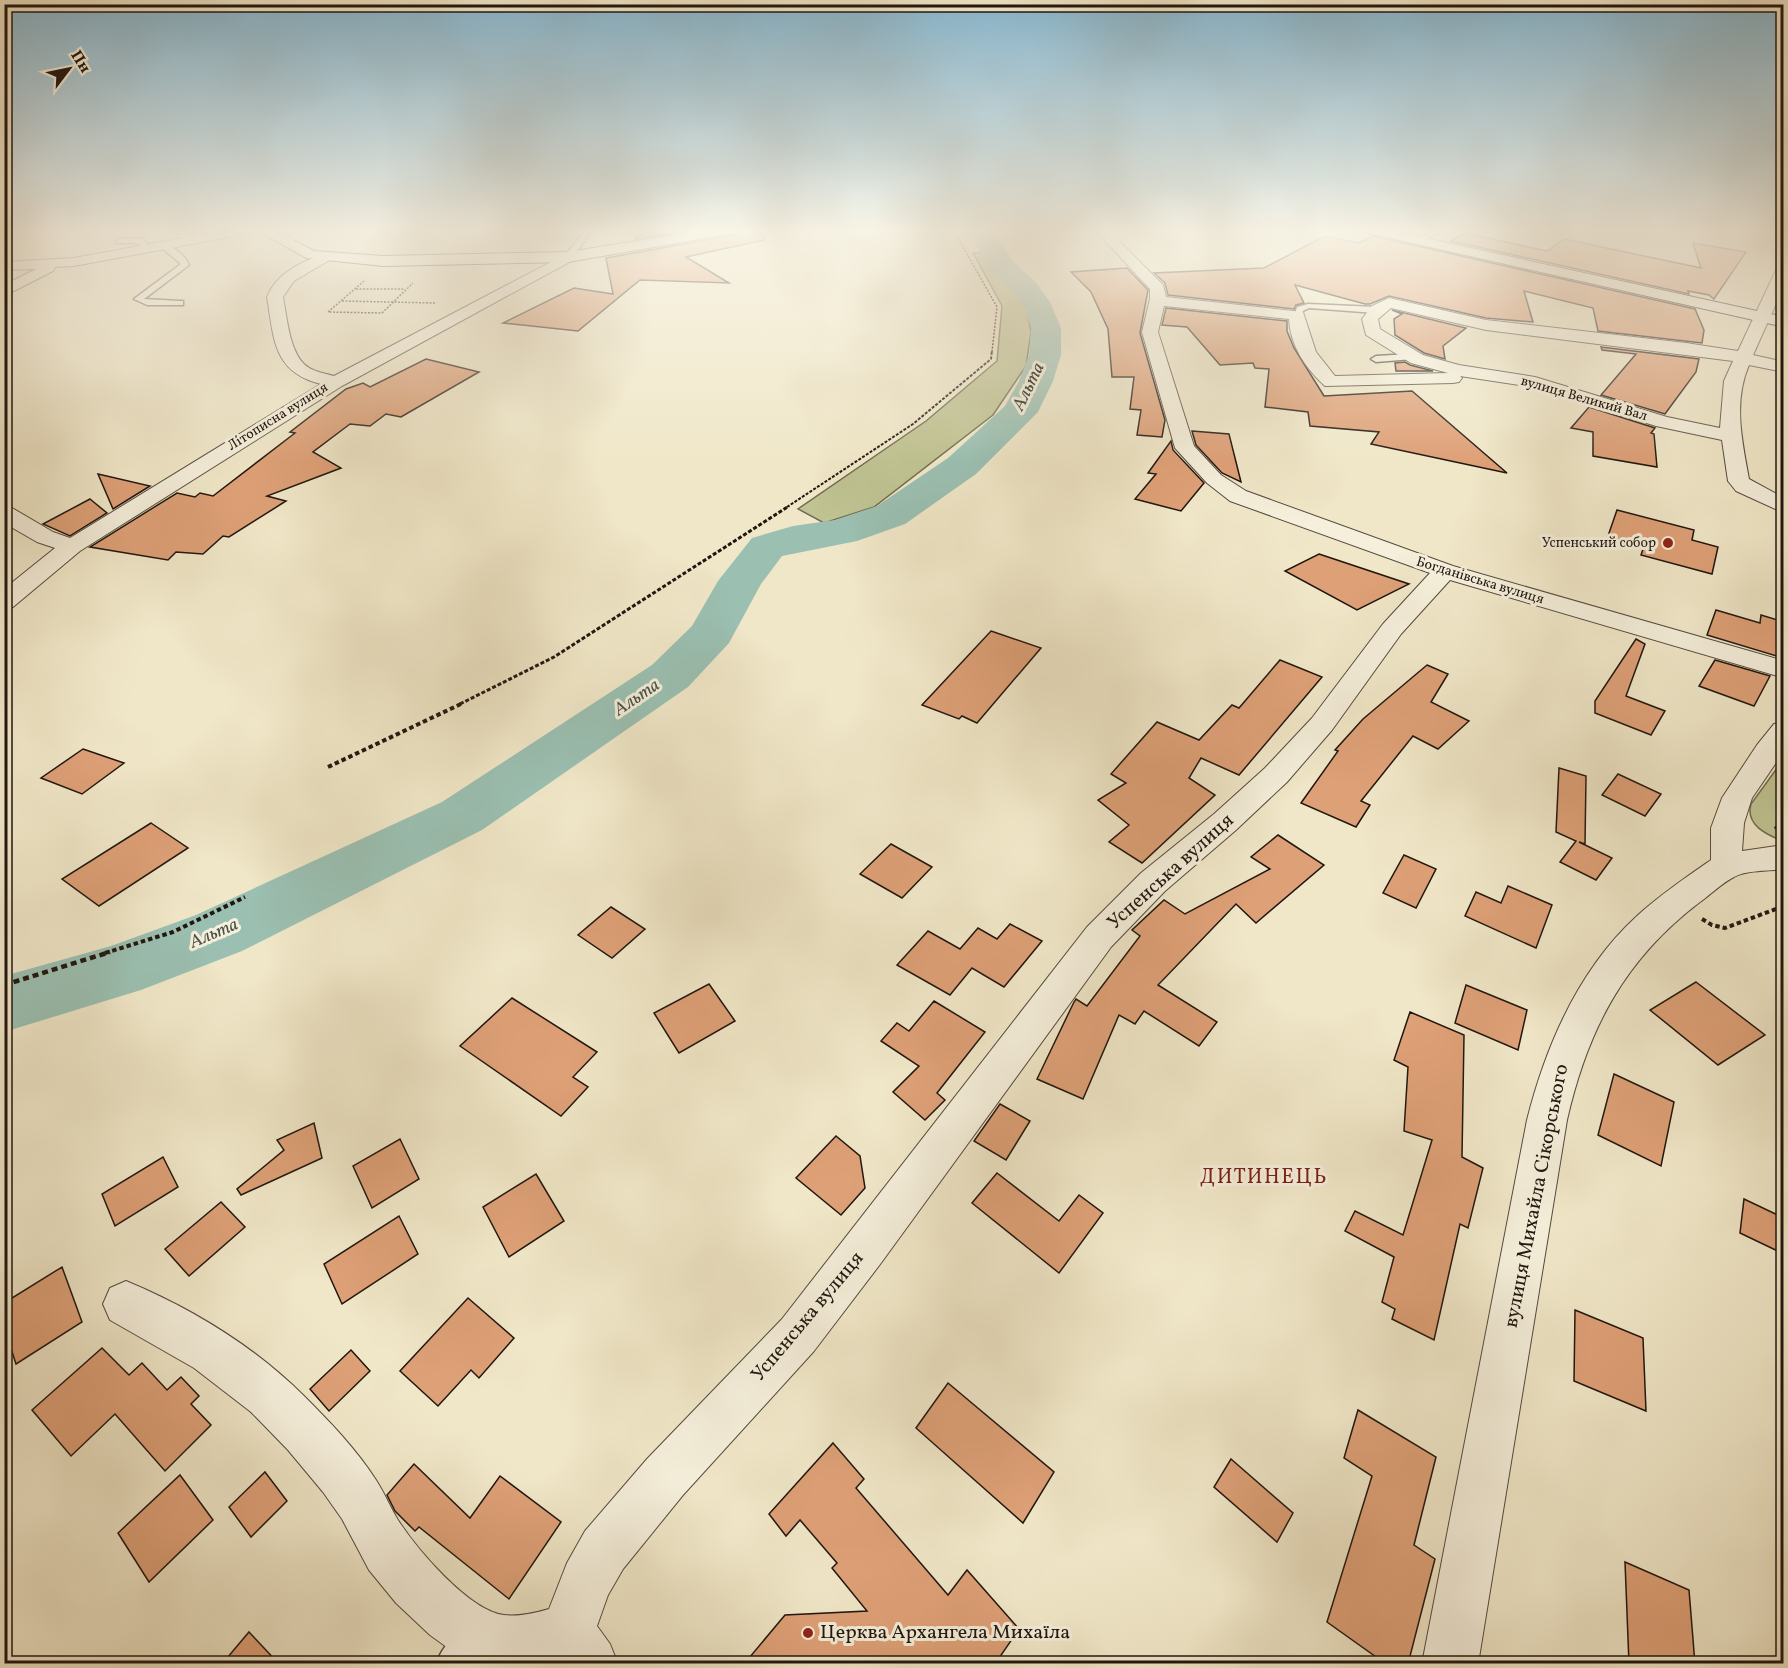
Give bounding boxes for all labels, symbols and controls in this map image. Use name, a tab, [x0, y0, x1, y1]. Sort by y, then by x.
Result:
north arrow	[39, 39, 99, 99]
text: Пн	[65, 47, 95, 78]
water label: Альта	[1006, 359, 1051, 416]
street label: вулиця Великий Вал	[1519, 372, 1650, 426]
street label: Літописна вулиця	[224, 378, 332, 456]
place label: Успенський собор	[1542, 534, 1656, 553]
marker: Успенський собор	[1661, 536, 1675, 550]
street label: Богданівська вулиця	[1414, 553, 1546, 609]
water label: Альта	[608, 673, 665, 723]
street label: Успенська вулиця	[1101, 807, 1241, 937]
water label: Альта	[185, 913, 242, 956]
street label: вулиця Михайла Сікорського	[1498, 1062, 1576, 1330]
district label: ДИТИНЕЦЬ	[1200, 1163, 1328, 1192]
street label: Успенська вулиця	[745, 1246, 871, 1388]
place label: Церква Архангела Михаїла	[820, 1619, 1070, 1647]
marker: Церква Архангела Михаїла	[801, 1626, 815, 1640]

